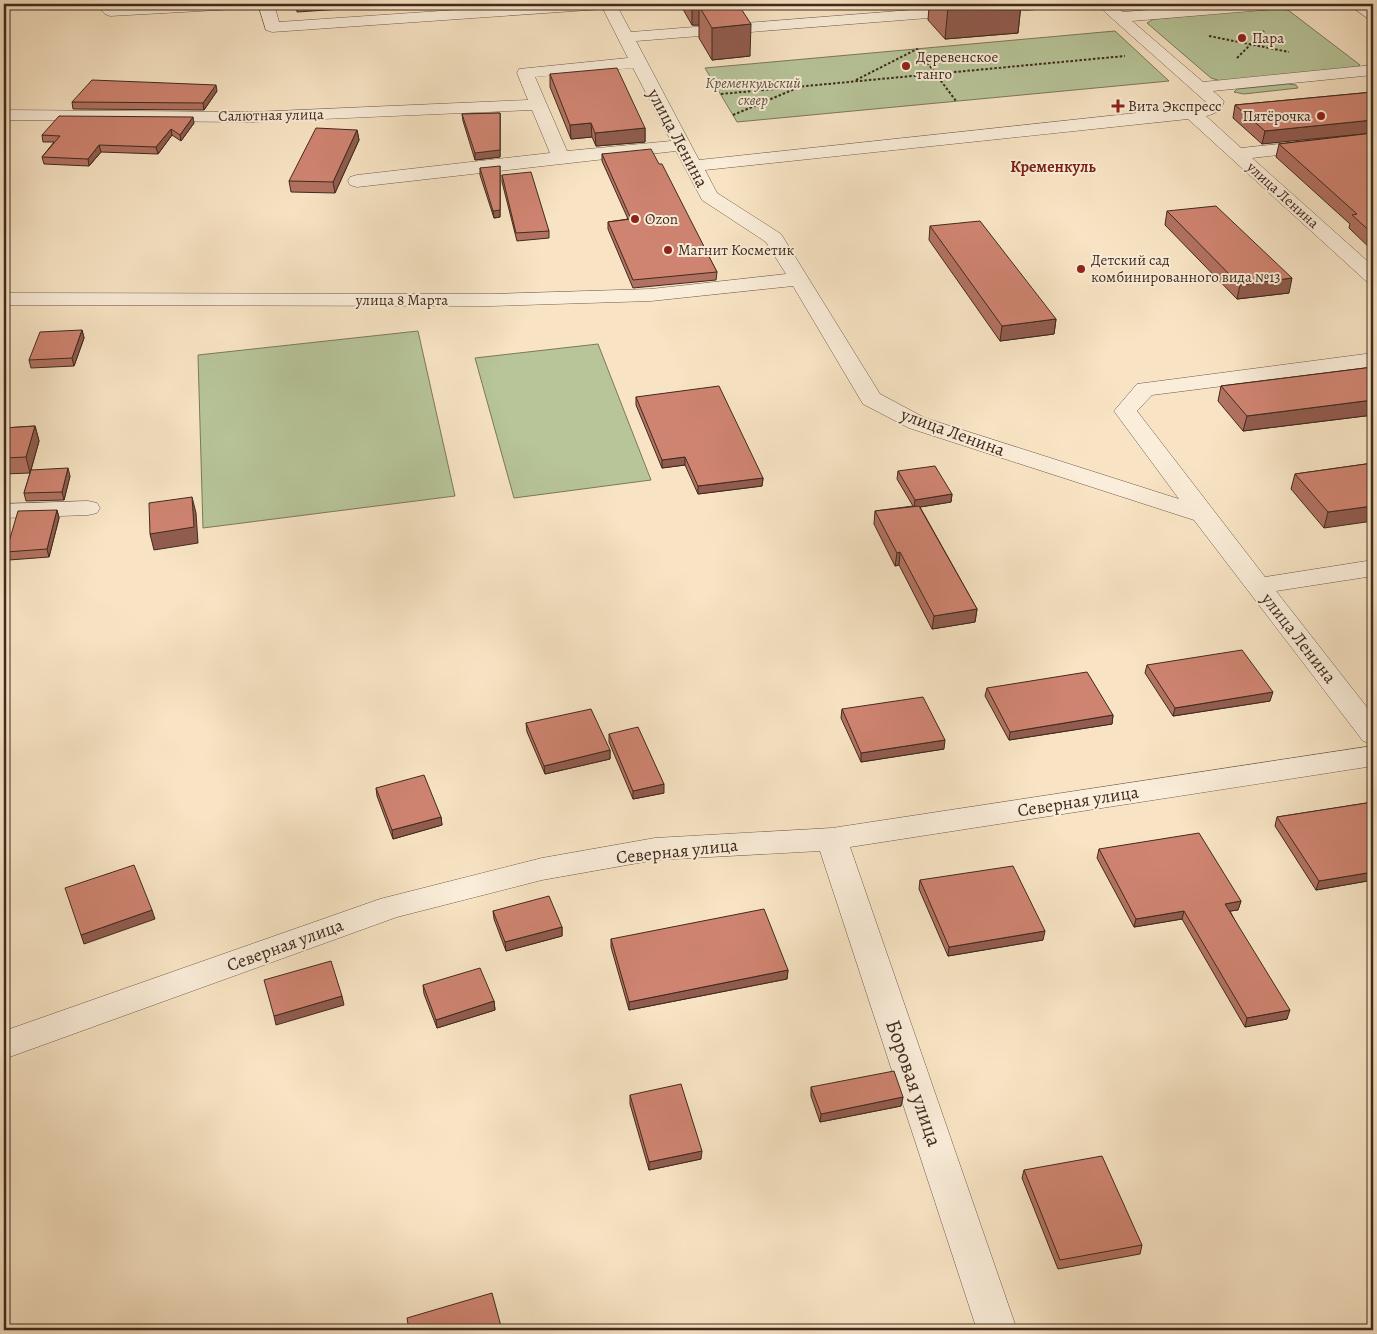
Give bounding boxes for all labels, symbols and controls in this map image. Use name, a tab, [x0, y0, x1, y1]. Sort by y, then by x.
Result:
place label: Пара	[1252, 28, 1284, 48]
marker: Пара	[1236, 32, 1248, 44]
place label: Деревенское танго	[916, 47, 998, 84]
marker: Деревенское танго	[900, 60, 912, 72]
park label: Кременкульский сквер	[705, 73, 801, 110]
street label: улица Ленина	[641, 83, 714, 192]
place label: Вита Экспресс	[1128, 96, 1221, 116]
marker: Вита Экспресс	[1112, 100, 1124, 112]
street label: Салютная улица	[218, 104, 324, 126]
place label: Пятёрочка	[1243, 106, 1311, 126]
marker: Пятёрочка	[1315, 110, 1327, 122]
district label: Кременкуль	[1010, 156, 1097, 178]
street label: улица Ленина	[1242, 157, 1323, 233]
place label: Ozon	[645, 209, 678, 229]
marker: Ozon	[629, 213, 641, 225]
place label: Магнит Косметик	[678, 240, 794, 260]
marker: Магнит Косметик	[662, 244, 674, 256]
place label: Детский сад комбинированного вида №13	[1091, 250, 1281, 287]
marker: Детский сад комбинированного вида №13	[1075, 263, 1087, 275]
street label: улица 8 Марта	[355, 290, 448, 310]
street label: улица Ленина	[897, 402, 1009, 462]
street label: улица Ленина	[1255, 587, 1342, 689]
street label: Северная улица	[1016, 779, 1141, 822]
street label: Северная улица	[615, 833, 740, 869]
street label: Северная улица	[223, 913, 347, 977]
street label: Боровая улица	[879, 1016, 949, 1150]

